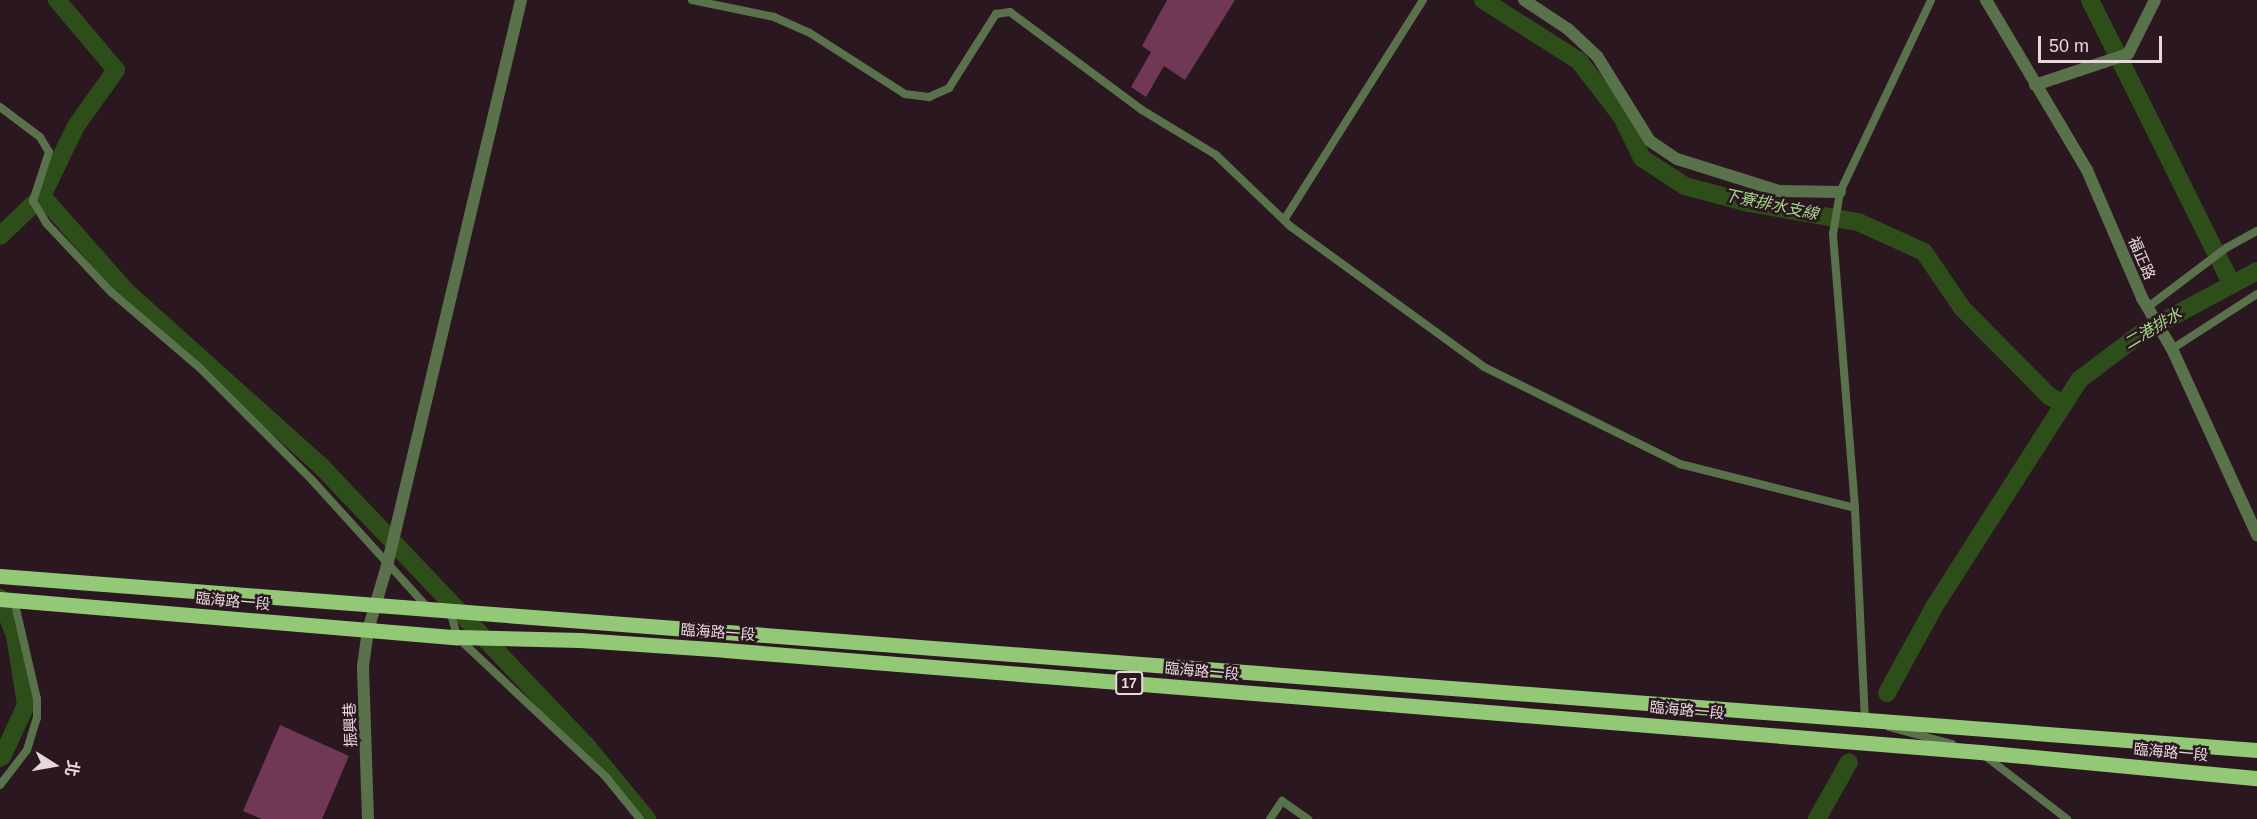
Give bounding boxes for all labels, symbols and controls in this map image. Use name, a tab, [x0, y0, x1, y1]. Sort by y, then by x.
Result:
scale bar	[2041, 24, 2166, 62]
text: 50 m	[2049, 36, 2089, 56]
water label: 下寮排水支線	[1722, 186, 1820, 224]
street label: 福正路	[2125, 234, 2159, 282]
water label: 二港排水	[2121, 304, 2185, 354]
street label: 臨海路一段	[195, 589, 271, 613]
street label: 臨海路一段	[680, 620, 756, 644]
street label: 臨海路一段	[1164, 659, 1240, 683]
road number: 17	[1114, 672, 1144, 694]
street label: 臨海路一段	[1649, 698, 1725, 722]
street label: 振興巷	[340, 702, 360, 748]
north arrow	[24, 735, 84, 795]
street label: 臨海路一段	[2133, 740, 2209, 764]
text: 北	[62, 759, 82, 778]

